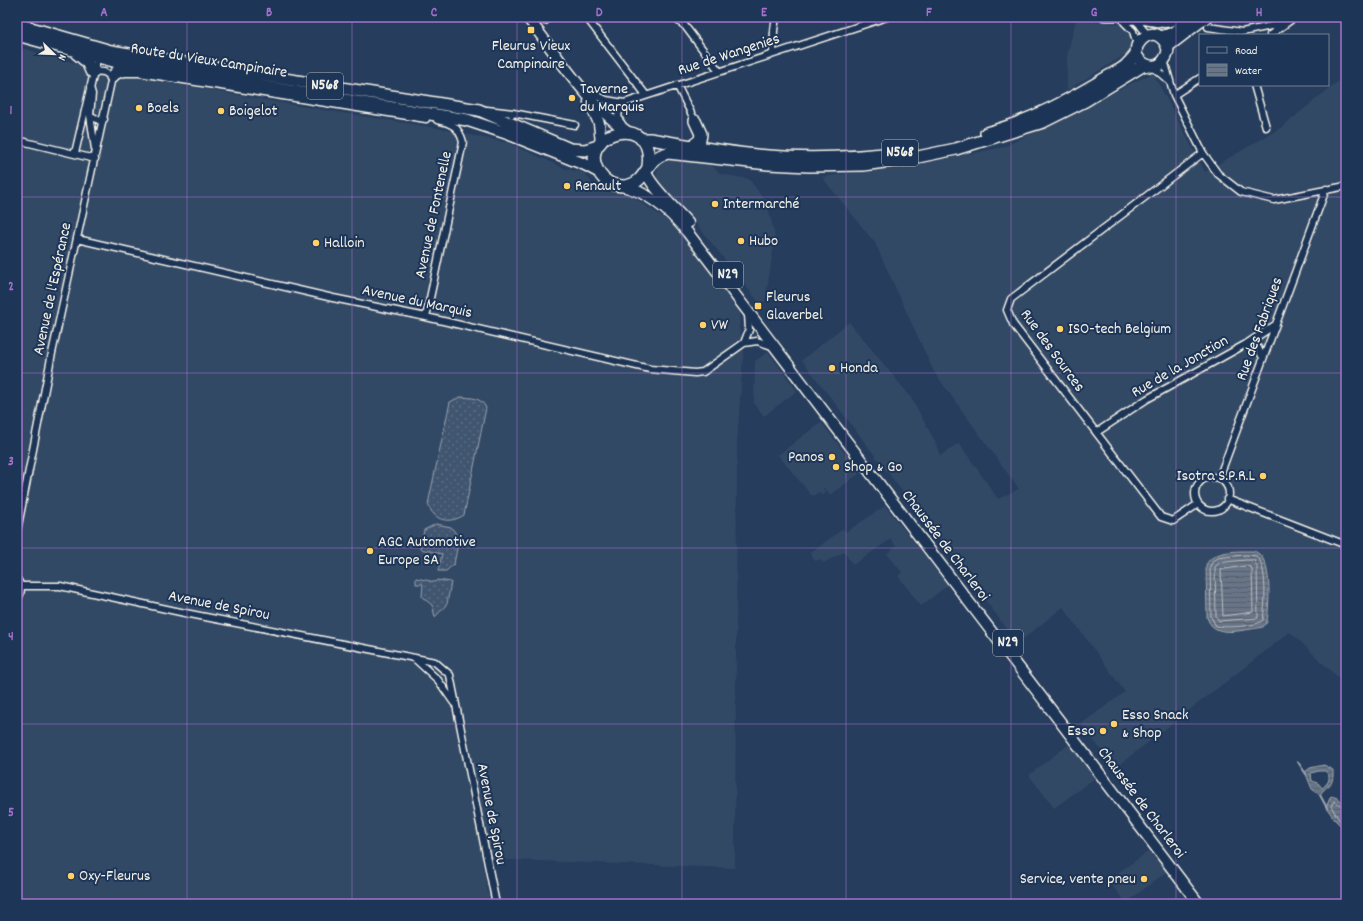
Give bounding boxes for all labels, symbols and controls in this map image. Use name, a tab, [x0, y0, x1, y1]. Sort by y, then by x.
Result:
text: A	[100, 4, 108, 23]
text: B	[266, 4, 272, 23]
text: C	[431, 4, 438, 23]
text: D	[596, 4, 603, 23]
text: E	[761, 4, 768, 23]
text: F	[926, 4, 932, 23]
text: G	[1091, 4, 1098, 23]
text: H	[1256, 4, 1263, 23]
marker: Fleurus Vieux Campinaire	[526, 25, 536, 35]
street label: Rue de Wangenies	[675, 28, 783, 82]
north arrow	[34, 34, 74, 74]
legend	[1199, 34, 1329, 86]
place label: Fleurus Vieux Campinaire	[492, 35, 570, 76]
street label: Route du Vieux Campinaire	[129, 37, 289, 85]
text: Road	[1235, 43, 1257, 60]
text: N	[53, 51, 70, 63]
text: Water	[1235, 63, 1262, 80]
road number: N568	[307, 73, 343, 99]
place label: Taverne du Marquis	[580, 78, 645, 119]
marker: Taverne du Marquis	[567, 93, 577, 103]
place label: Boels	[147, 97, 180, 120]
place label: Boigelot	[229, 100, 278, 123]
text: 1	[10, 102, 13, 121]
marker: Boels	[134, 103, 144, 113]
marker: Boigelot	[216, 106, 226, 116]
road number: N568	[882, 140, 918, 166]
street label: Avenue de Fontenelle	[409, 149, 459, 281]
place label: Renault	[575, 175, 621, 198]
marker: Renault	[562, 181, 572, 191]
place label: Intermarché	[723, 193, 799, 216]
marker: Intermarché	[710, 199, 720, 209]
street label: Avenue de l'Espérance	[28, 220, 78, 358]
place label: Hubo	[749, 230, 778, 253]
place label: Halloin	[324, 232, 365, 255]
marker: Hubo	[736, 236, 746, 246]
marker: Halloin	[311, 238, 321, 248]
road number: N29	[713, 262, 743, 288]
street label: Rue des Fabriques	[1231, 274, 1289, 384]
text: 2	[8, 278, 14, 297]
street label: Avenue du Marquis	[360, 279, 474, 325]
place label: Fleurus Glaverbel	[766, 286, 823, 327]
marker: Fleurus Glaverbel	[753, 301, 763, 311]
street label: Rue des Sources	[1014, 305, 1090, 397]
place label: VW	[711, 314, 729, 337]
place label: ISO-tech Belgium	[1068, 318, 1171, 341]
marker: VW	[698, 320, 708, 330]
marker: ISO-tech Belgium	[1055, 324, 1065, 334]
street label: Rue de la Jonction	[1127, 330, 1233, 404]
place label: Honda	[840, 357, 878, 380]
marker: Honda	[827, 363, 837, 373]
place label: Panos	[788, 446, 824, 469]
marker: Panos	[827, 452, 837, 462]
text: 3	[8, 453, 14, 472]
place label: Shop & Go	[844, 456, 902, 479]
marker: Shop & Go	[831, 462, 841, 472]
place label: Isotra S.P.R.L	[1177, 465, 1255, 488]
marker: Isotra S.P.R.L	[1258, 471, 1268, 481]
street label: Chaussée de Charleroi	[895, 485, 995, 607]
place label: AGC Automotive Europe SA	[378, 531, 476, 572]
marker: AGC Automotive Europe SA	[365, 546, 375, 556]
street label: Avenue de Spirou	[166, 585, 272, 627]
text: 4	[8, 628, 14, 647]
road number: N29	[993, 630, 1023, 656]
place label: Esso Snack & Shop	[1122, 704, 1188, 745]
marker: Esso Snack & Shop	[1109, 719, 1119, 729]
place label: Esso	[1067, 720, 1095, 743]
marker: Esso	[1098, 726, 1108, 736]
street label: Chaussée de Charleroi	[1091, 742, 1191, 864]
street label: Avenue de Spirou	[470, 761, 512, 867]
text: 5	[8, 804, 14, 823]
place label: Oxy-Fleurus	[79, 865, 151, 888]
place label: Service, vente pneu	[1020, 868, 1136, 891]
marker: Oxy-Fleurus	[66, 871, 76, 881]
marker: Service, vente pneu	[1139, 874, 1149, 884]

